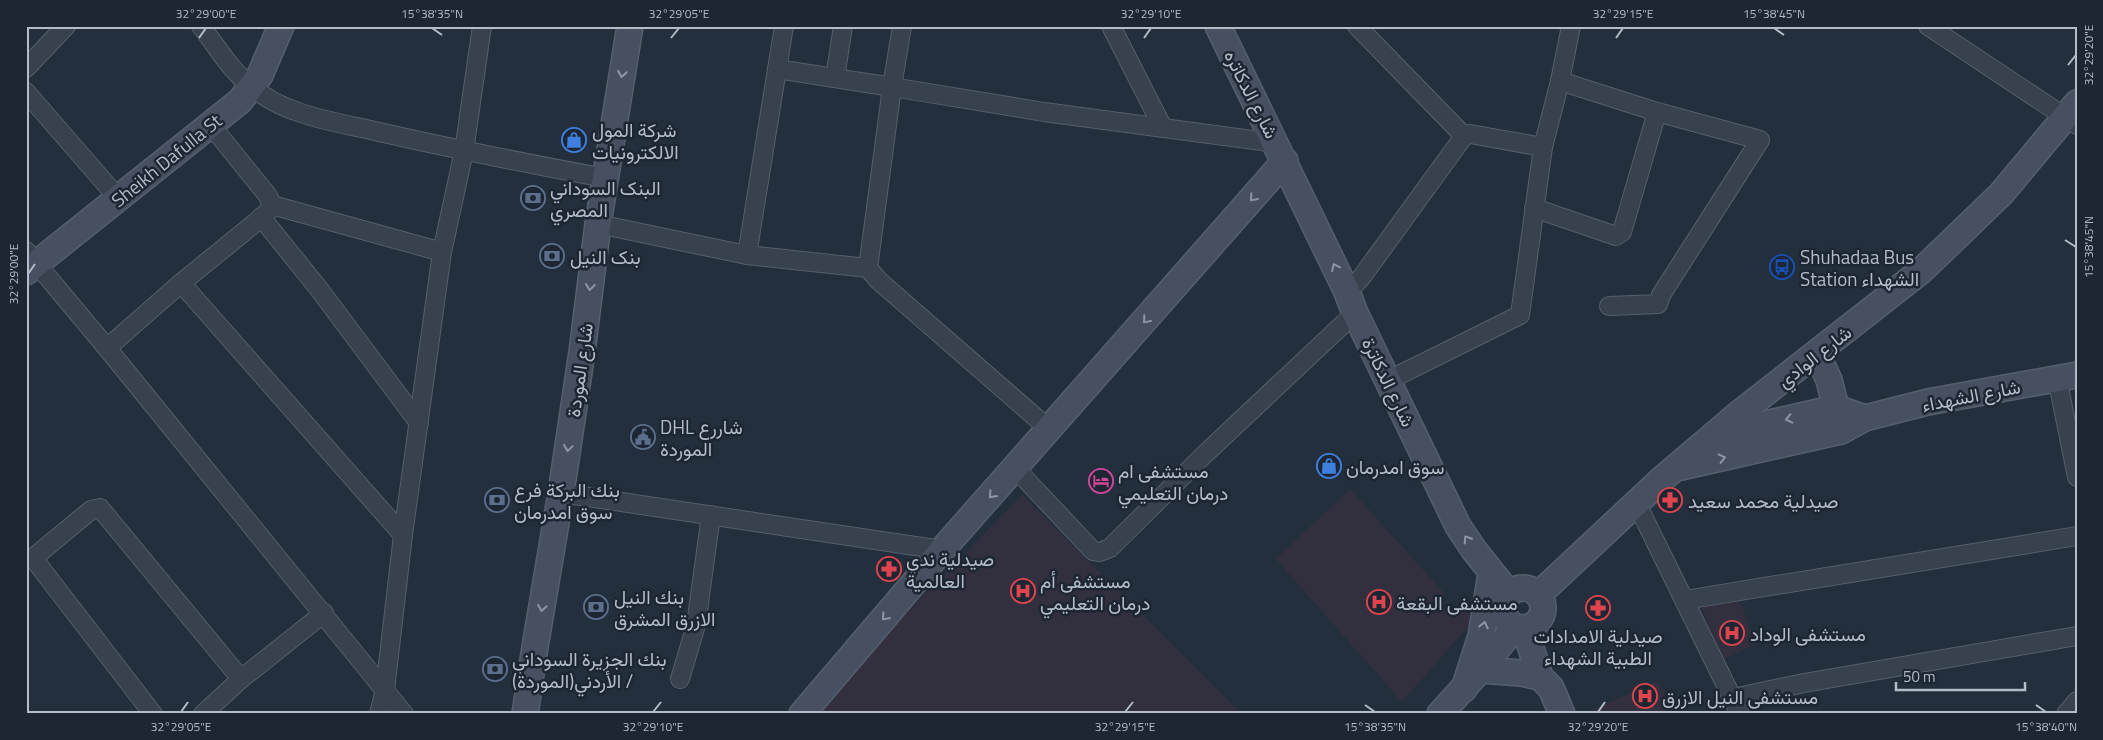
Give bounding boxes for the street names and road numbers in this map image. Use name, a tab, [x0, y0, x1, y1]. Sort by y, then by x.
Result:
street label: شارع الدكاتره	[1217, 45, 1287, 143]
street label: Sheikh Dafulla St	[104, 106, 228, 214]
street label: شارع الوادي	[1771, 318, 1859, 396]
street label: شارع الموردة	[558, 321, 600, 419]
street label: شارع الدكاترة	[1355, 332, 1423, 432]
street label: شارع الشهداء	[1919, 371, 2023, 419]

